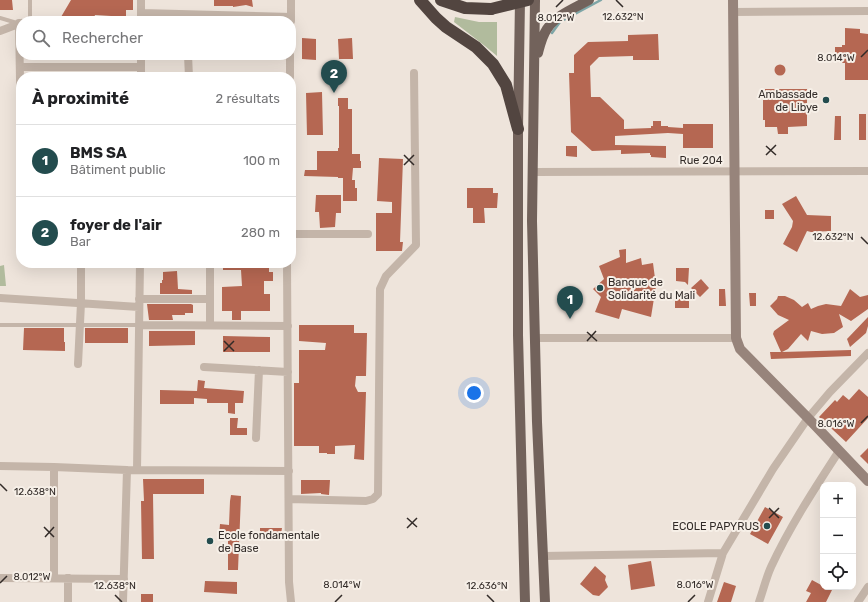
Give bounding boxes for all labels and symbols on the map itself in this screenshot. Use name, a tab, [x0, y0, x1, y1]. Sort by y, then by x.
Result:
text: 12.632°N	[602, 11, 644, 23]
text: 8.012°W	[537, 12, 575, 24]
text: 8.014°W	[817, 52, 855, 64]
pin: 2	[321, 60, 347, 93]
place label: Ambassade de Libye	[758, 88, 818, 114]
marker: Ambassade de Libye	[821, 95, 831, 105]
street label: Rue 204	[680, 154, 723, 167]
text: 12.632°N	[812, 231, 854, 243]
place label: Banque de Solidarité du Mali	[608, 276, 695, 302]
marker: Banque de Solidarité du Mali	[595, 283, 605, 293]
pin: 1	[557, 286, 583, 319]
your location	[464, 383, 484, 403]
text: 8.016°W	[817, 418, 855, 430]
text: 12.638°N	[14, 486, 56, 498]
place label: ECOLE PAPYRUS	[672, 520, 759, 533]
marker: ECOLE PAPYRUS	[762, 521, 772, 531]
place label: Ecole fondamentale de Base	[218, 529, 320, 555]
marker: Ecole fondamentale de Base	[205, 536, 215, 546]
text: 8.012°W	[13, 571, 51, 583]
text: 8.014°W	[323, 579, 361, 591]
text: 8.016°W	[676, 579, 714, 591]
text: 12.638°N	[94, 580, 136, 592]
text: 12.636°N	[466, 580, 508, 592]

